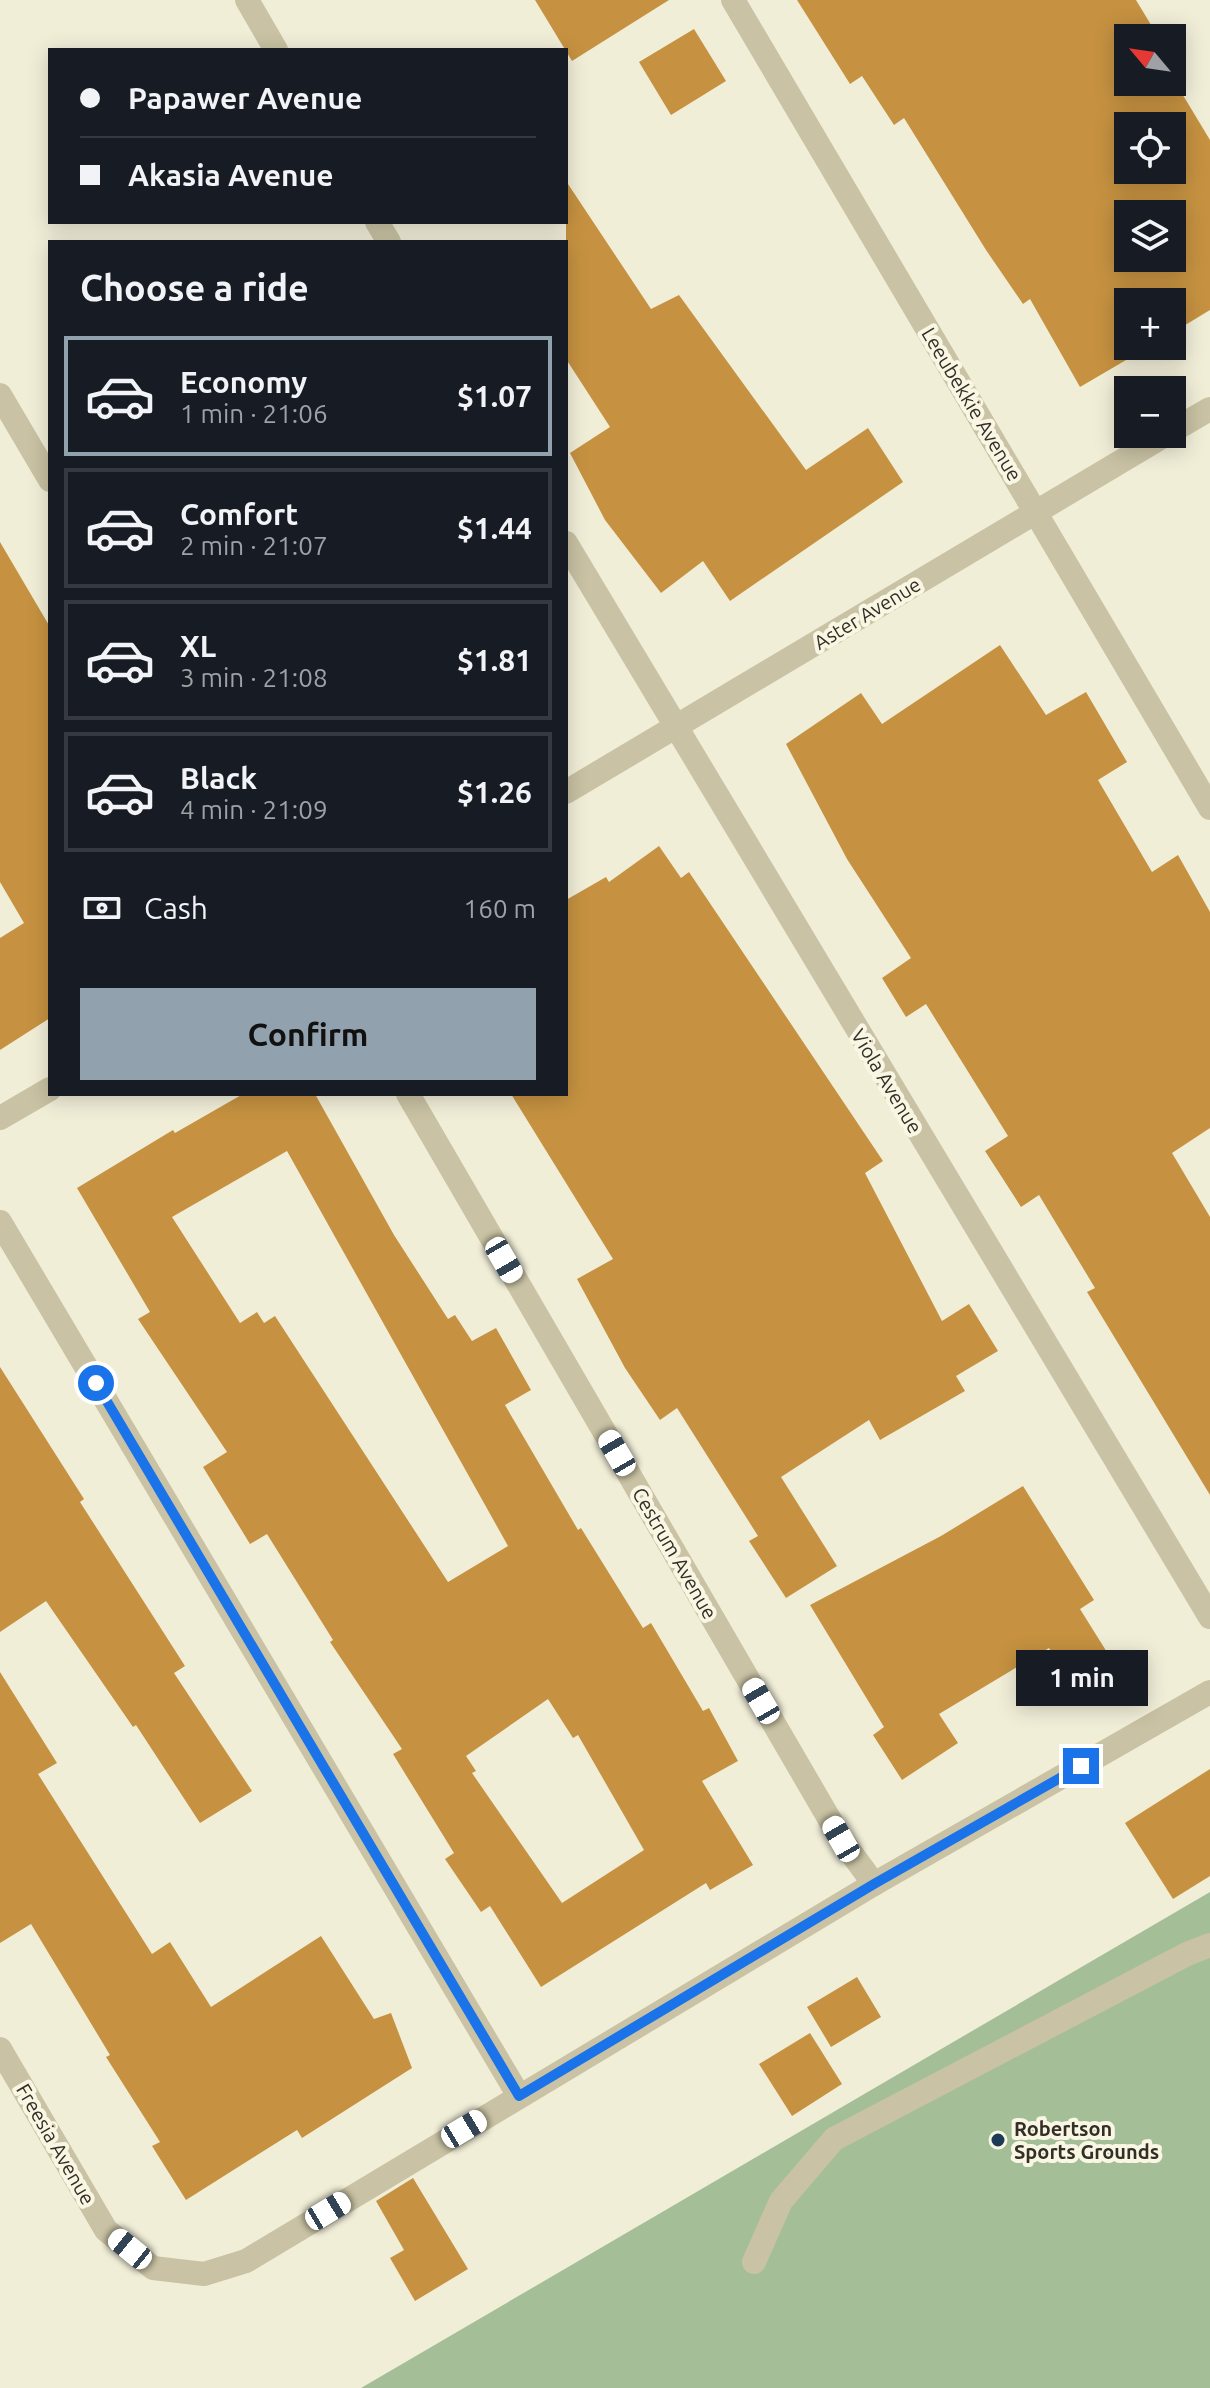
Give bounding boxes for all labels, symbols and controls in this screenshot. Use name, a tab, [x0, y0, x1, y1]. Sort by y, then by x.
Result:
north arrow	[1114, 24, 1186, 96]
map controls	[1114, 24, 1186, 448]
text: Papawer Avenue	[128, 81, 362, 115]
button: locate	[1114, 112, 1186, 184]
text: Akasia Avenue	[128, 158, 333, 192]
button: layers	[1114, 200, 1186, 272]
text: Choose a ride	[80, 267, 309, 308]
button: +	[1114, 288, 1186, 360]
street label: Leeubekkie Avenue	[917, 323, 1027, 485]
icon: car	[84, 360, 156, 432]
text: Economy	[180, 365, 307, 399]
button: −	[1114, 376, 1186, 448]
text: $1.07	[457, 379, 532, 413]
text: 1 min · 21:06	[180, 399, 328, 428]
icon: car	[84, 492, 156, 564]
text: Comfort	[180, 497, 298, 531]
text: $1.44	[457, 511, 532, 545]
text: 2 min · 21:07	[180, 531, 328, 560]
street label: Aster Avenue	[809, 572, 925, 654]
icon: car	[84, 624, 156, 696]
text: XL	[180, 629, 216, 663]
text: $1.81	[457, 643, 532, 677]
text: 3 min · 21:08	[180, 663, 328, 692]
icon: car	[84, 756, 156, 828]
text: Black	[180, 761, 257, 795]
text: $1.26	[457, 775, 532, 809]
text: 4 min · 21:09	[180, 795, 328, 824]
icon: cash	[80, 886, 124, 930]
text: Cash	[144, 891, 208, 925]
text: 160 m	[464, 894, 536, 923]
button: Confirm	[80, 988, 536, 1080]
street label: Viola Avenue	[847, 1025, 927, 1137]
car	[482, 1233, 526, 1287]
route start	[78, 1365, 114, 1401]
car	[595, 1426, 639, 1480]
street label: Cestrum Avenue	[628, 1483, 722, 1623]
callout: 1 min	[1015, 1650, 1147, 1706]
text: 1 min	[1049, 1663, 1115, 1692]
car	[739, 1674, 783, 1728]
route end	[1063, 1748, 1099, 1784]
car	[819, 1812, 863, 1866]
street label: Freesia Avenue	[12, 2080, 100, 2208]
car	[437, 2106, 491, 2152]
place label: Robertson Sports Grounds	[1014, 2117, 1159, 2163]
marker: Robertson Sports Grounds	[989, 2131, 1007, 2149]
car	[301, 2188, 355, 2234]
car	[104, 2225, 156, 2273]

